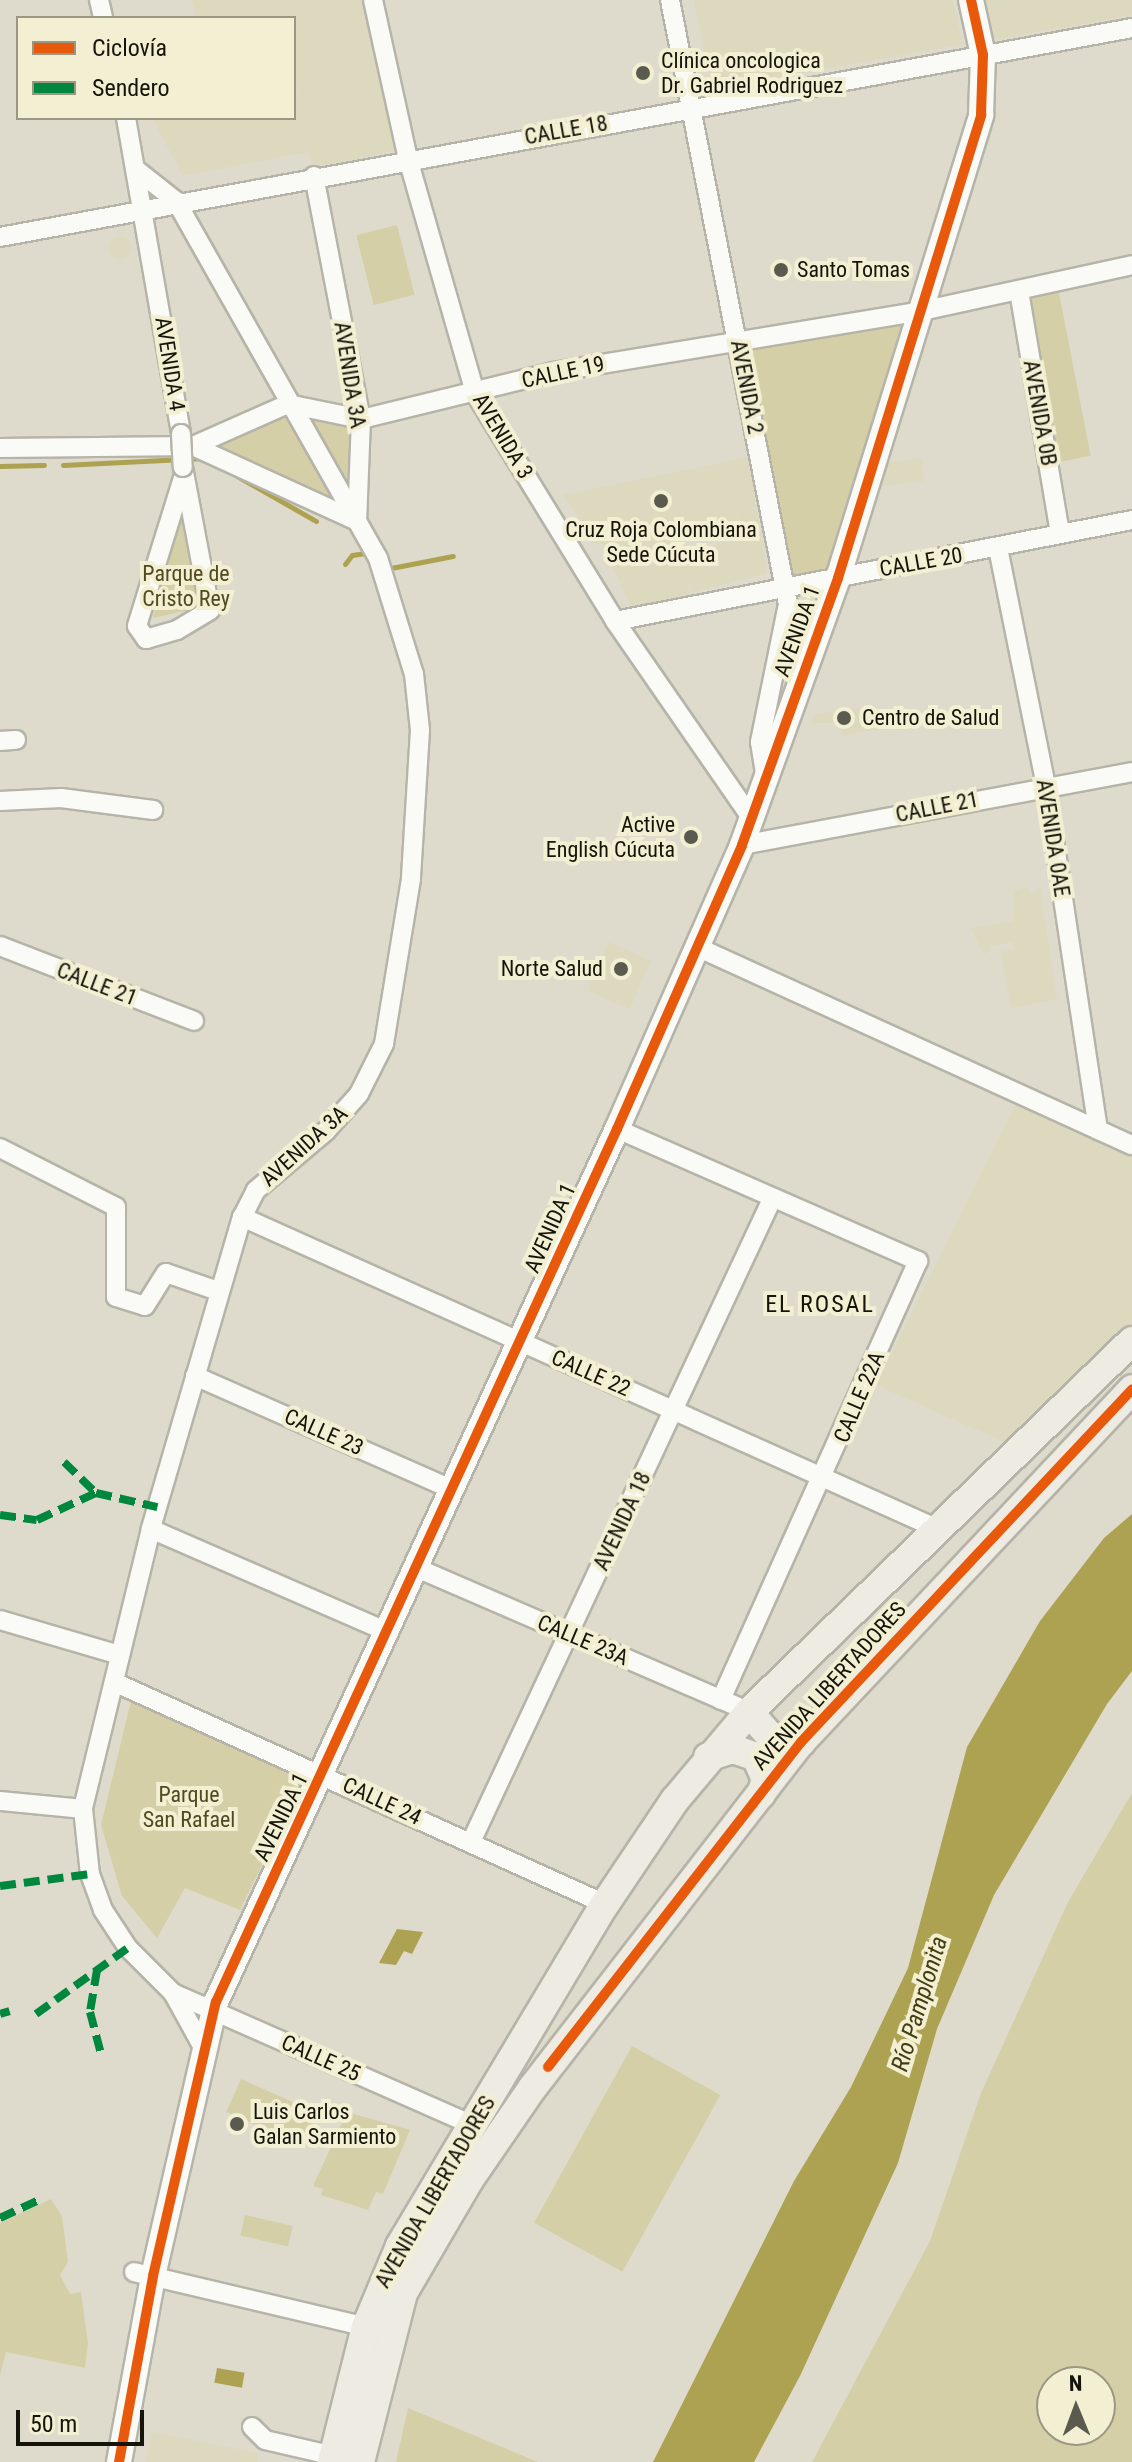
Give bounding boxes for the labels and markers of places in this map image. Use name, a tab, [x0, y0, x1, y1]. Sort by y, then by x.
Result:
place label: Clínica oncologica Dr. Gabriel Rodriguez	[661, 47, 843, 98]
marker: Clínica oncologica Dr. Gabriel Rodriguez	[632, 62, 654, 84]
place label: Santo Tomas	[797, 257, 911, 283]
marker: Santo Tomas	[772, 261, 790, 279]
marker: Cruz Roja Colombiana Sede Cúcuta	[650, 490, 672, 512]
place label: Cruz Roja Colombiana Sede Cúcuta	[565, 516, 757, 568]
place label: Centro de Salud	[862, 705, 999, 731]
marker: Centro de Salud	[833, 707, 855, 729]
place label: Active English Cúcuta	[546, 811, 675, 862]
marker: Active English Cúcuta	[682, 828, 700, 846]
place label: Norte Salud	[501, 956, 603, 982]
marker: Norte Salud	[610, 958, 632, 980]
place label: Luis Carlos Galan Sarmiento	[253, 2098, 396, 2150]
marker: Luis Carlos Galan Sarmiento	[228, 2115, 246, 2133]

